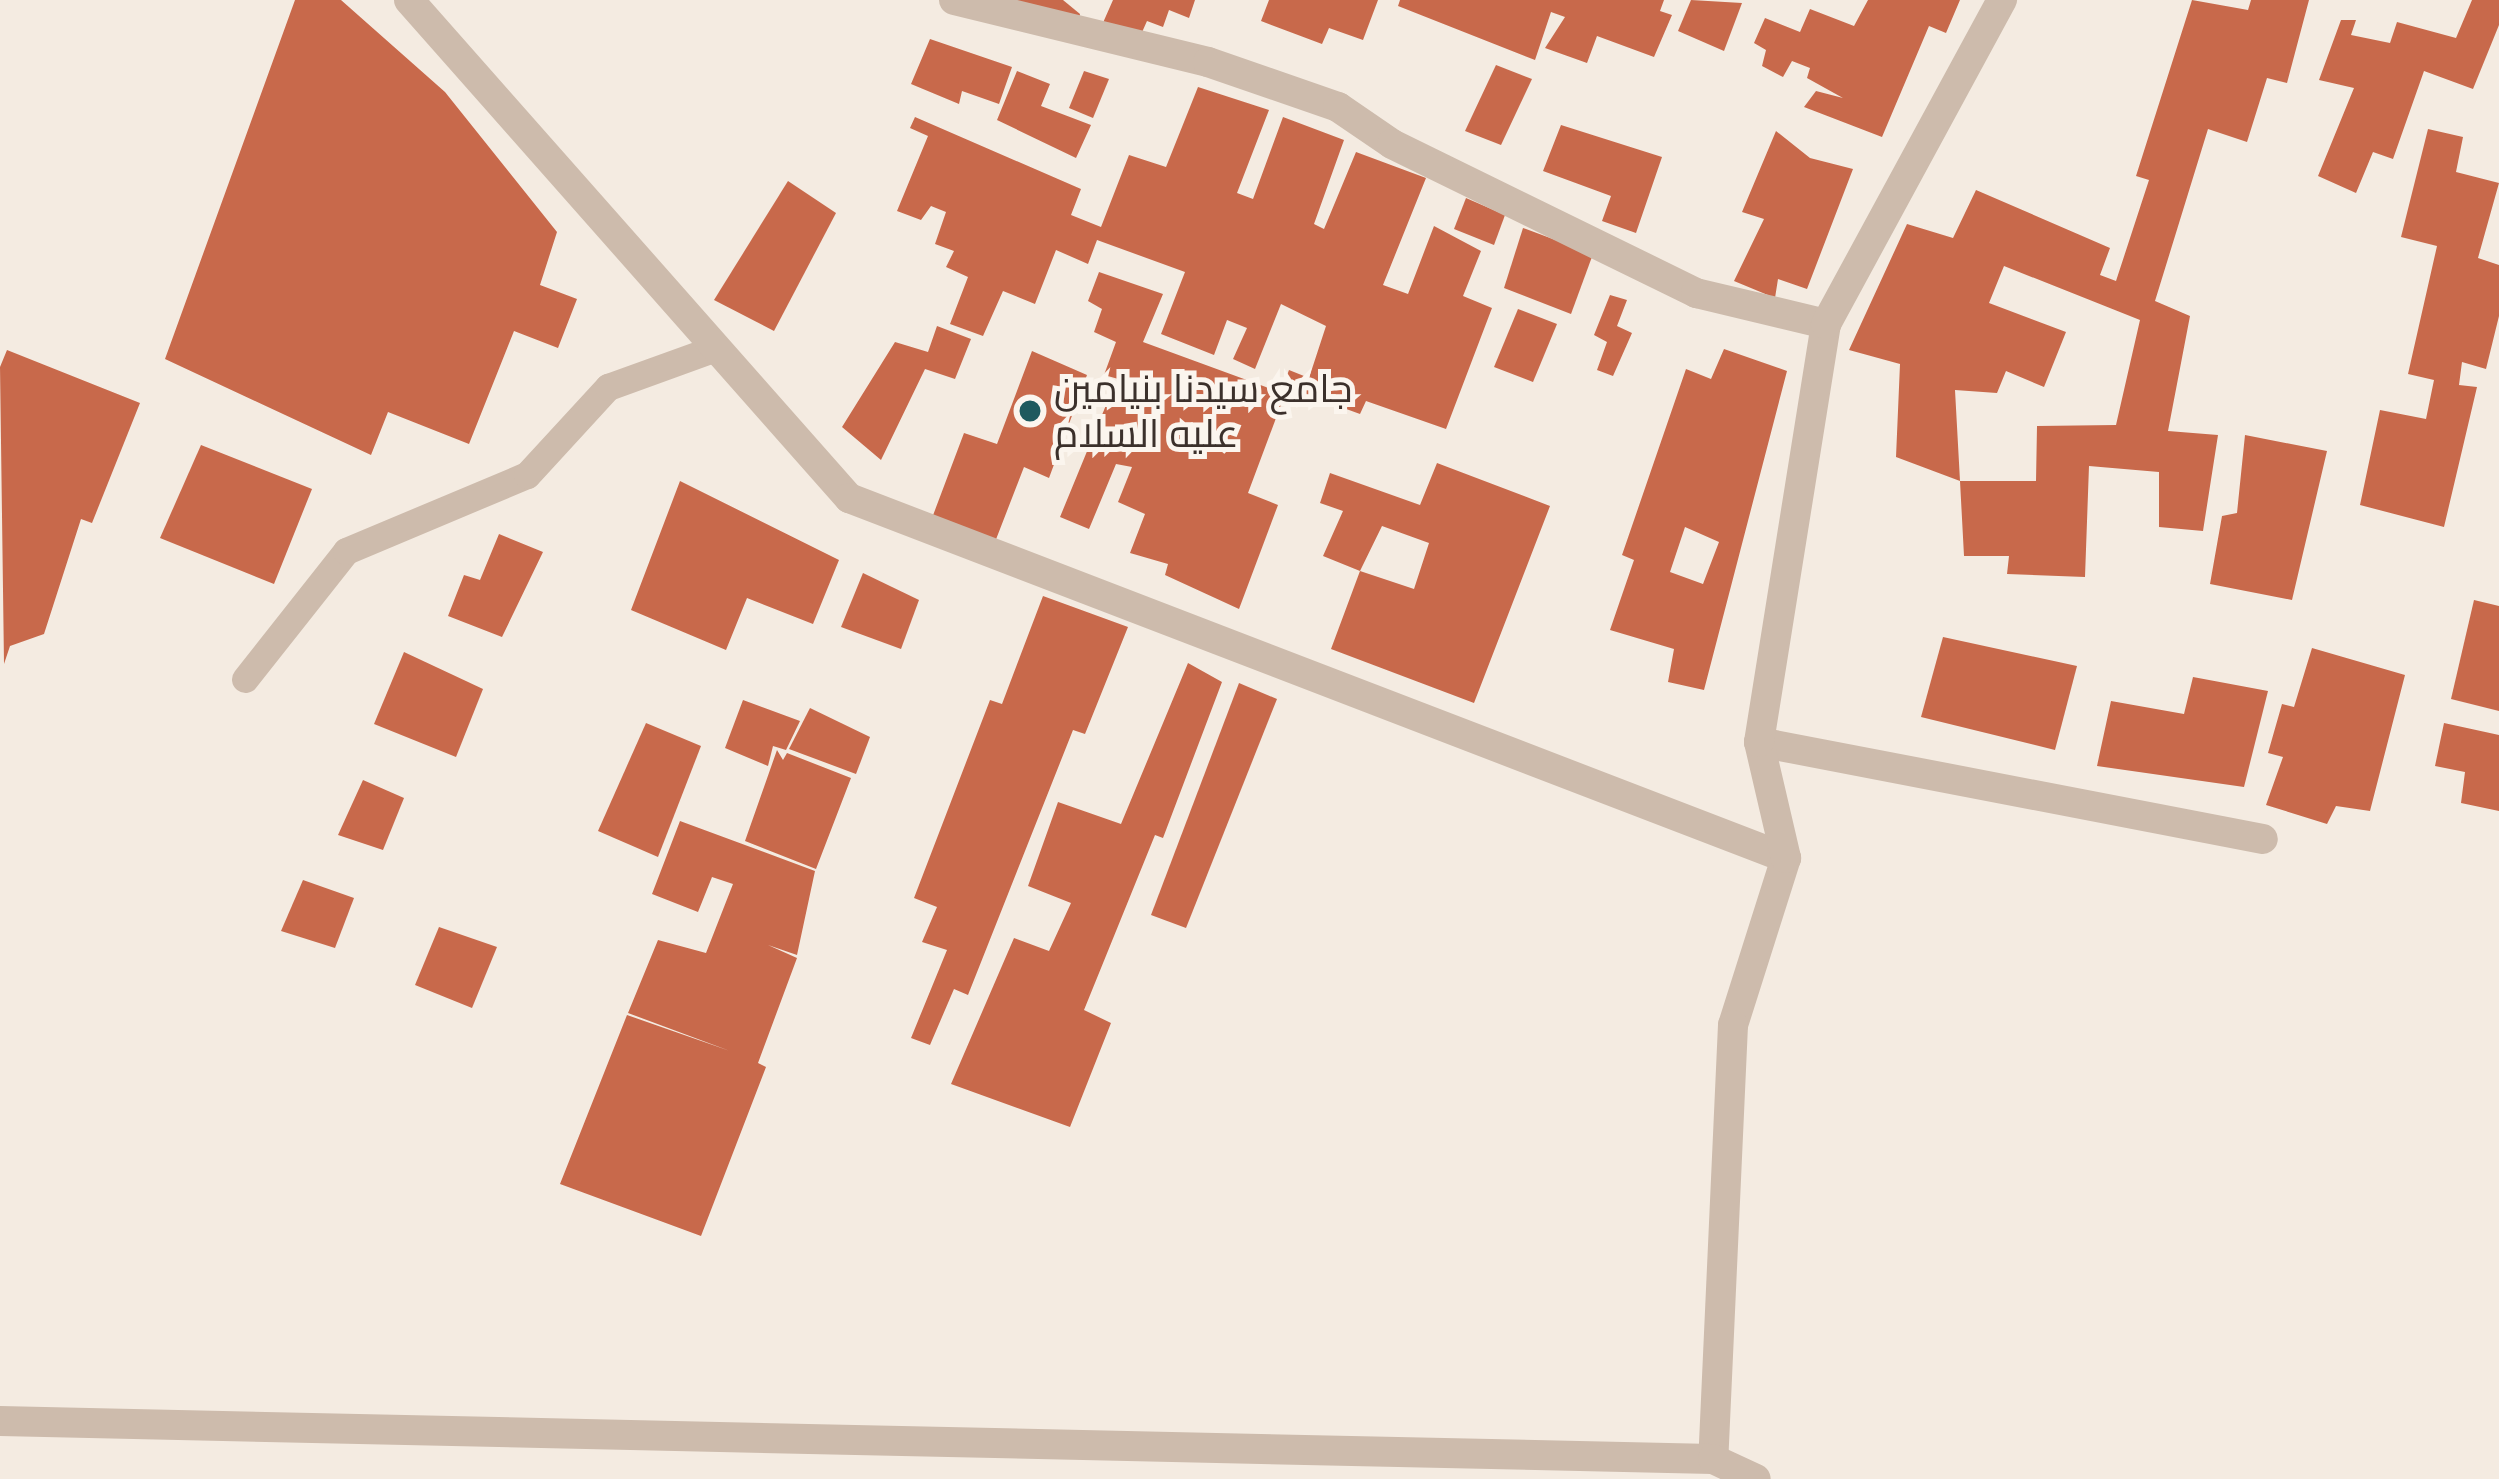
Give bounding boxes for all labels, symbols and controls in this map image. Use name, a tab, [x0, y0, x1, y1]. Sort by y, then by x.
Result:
place label: جامع سيدنا بنيامين عليه السلام	[1054, 366, 1352, 457]
marker: جامع سيدنا بنيامين عليه السلام	[1017, 398, 1043, 424]

